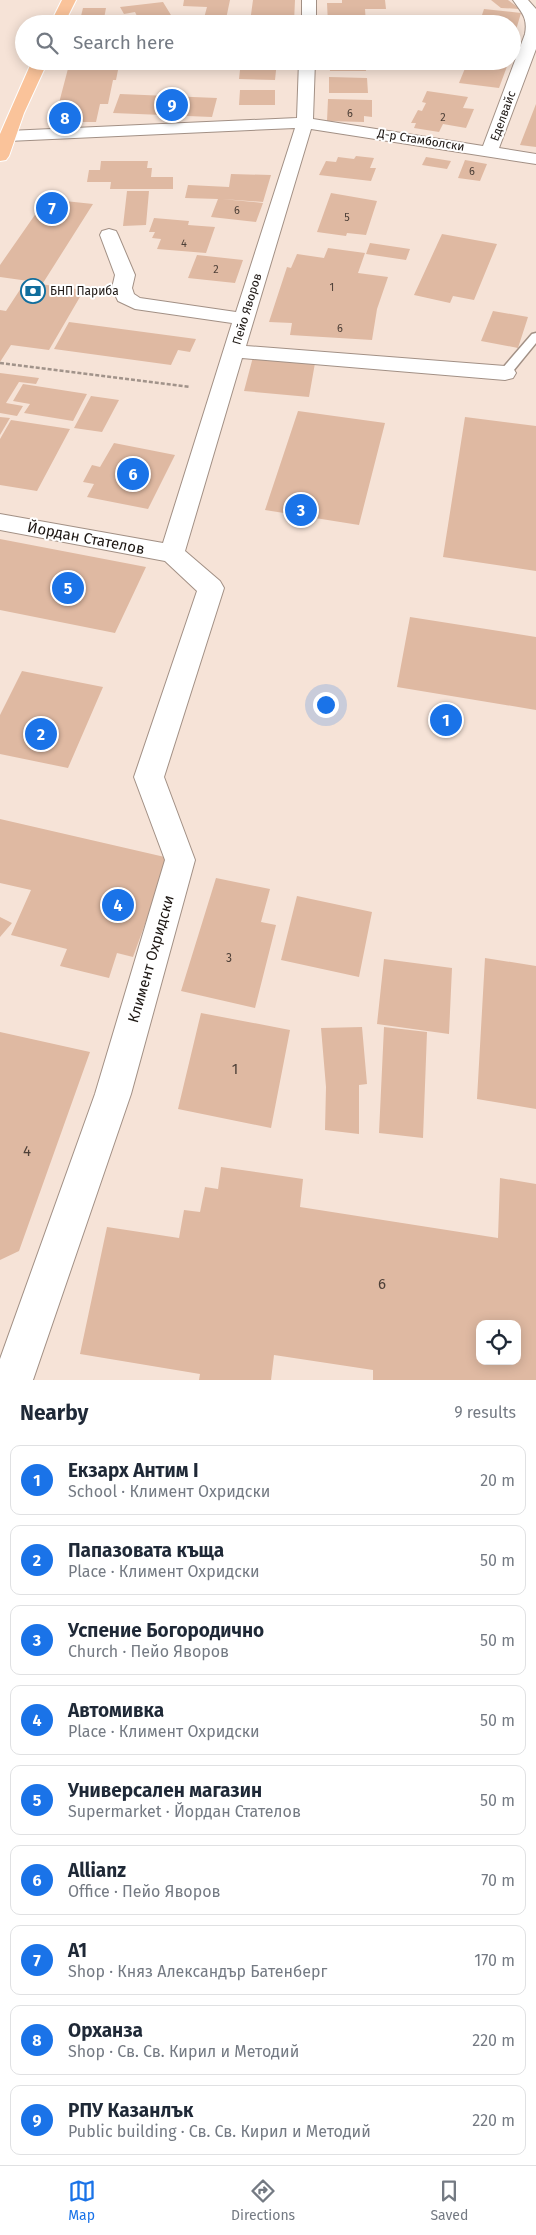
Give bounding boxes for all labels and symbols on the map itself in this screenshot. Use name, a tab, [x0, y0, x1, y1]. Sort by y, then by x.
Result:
pin: 9	[156, 86, 188, 124]
street label: Еделвайс	[487, 89, 519, 143]
pin: 8	[49, 99, 81, 137]
house number: 6	[347, 107, 353, 120]
house number: 2	[440, 111, 446, 124]
street label: Д-р Стамболски	[375, 126, 466, 154]
house number: 6	[469, 165, 475, 178]
pin: 7	[36, 189, 68, 227]
house number: 6	[234, 204, 240, 217]
house number: 5	[344, 211, 350, 224]
house number: 4	[181, 237, 187, 250]
house number: 2	[213, 263, 219, 276]
street label: Пейо Яворов	[229, 271, 265, 346]
bank icon: БНП Париба	[20, 278, 46, 304]
house number: 1	[330, 281, 334, 294]
place label: БНП Париба	[50, 284, 119, 298]
house number: 6	[337, 322, 343, 335]
pin: 6	[117, 455, 149, 493]
pin: 3	[285, 491, 317, 529]
street label: Йордан Стателов	[26, 518, 146, 558]
pin: 5	[52, 569, 84, 607]
your location	[313, 692, 339, 718]
pin: 1	[430, 701, 462, 739]
pin: 2	[25, 715, 57, 753]
pin: 4	[102, 886, 134, 924]
street label: Климент Охридски	[124, 893, 178, 1025]
house number: 3	[226, 951, 232, 965]
house number: 1	[232, 1060, 238, 1078]
house number: 4	[23, 1142, 31, 1160]
house number: 6	[378, 1275, 386, 1293]

